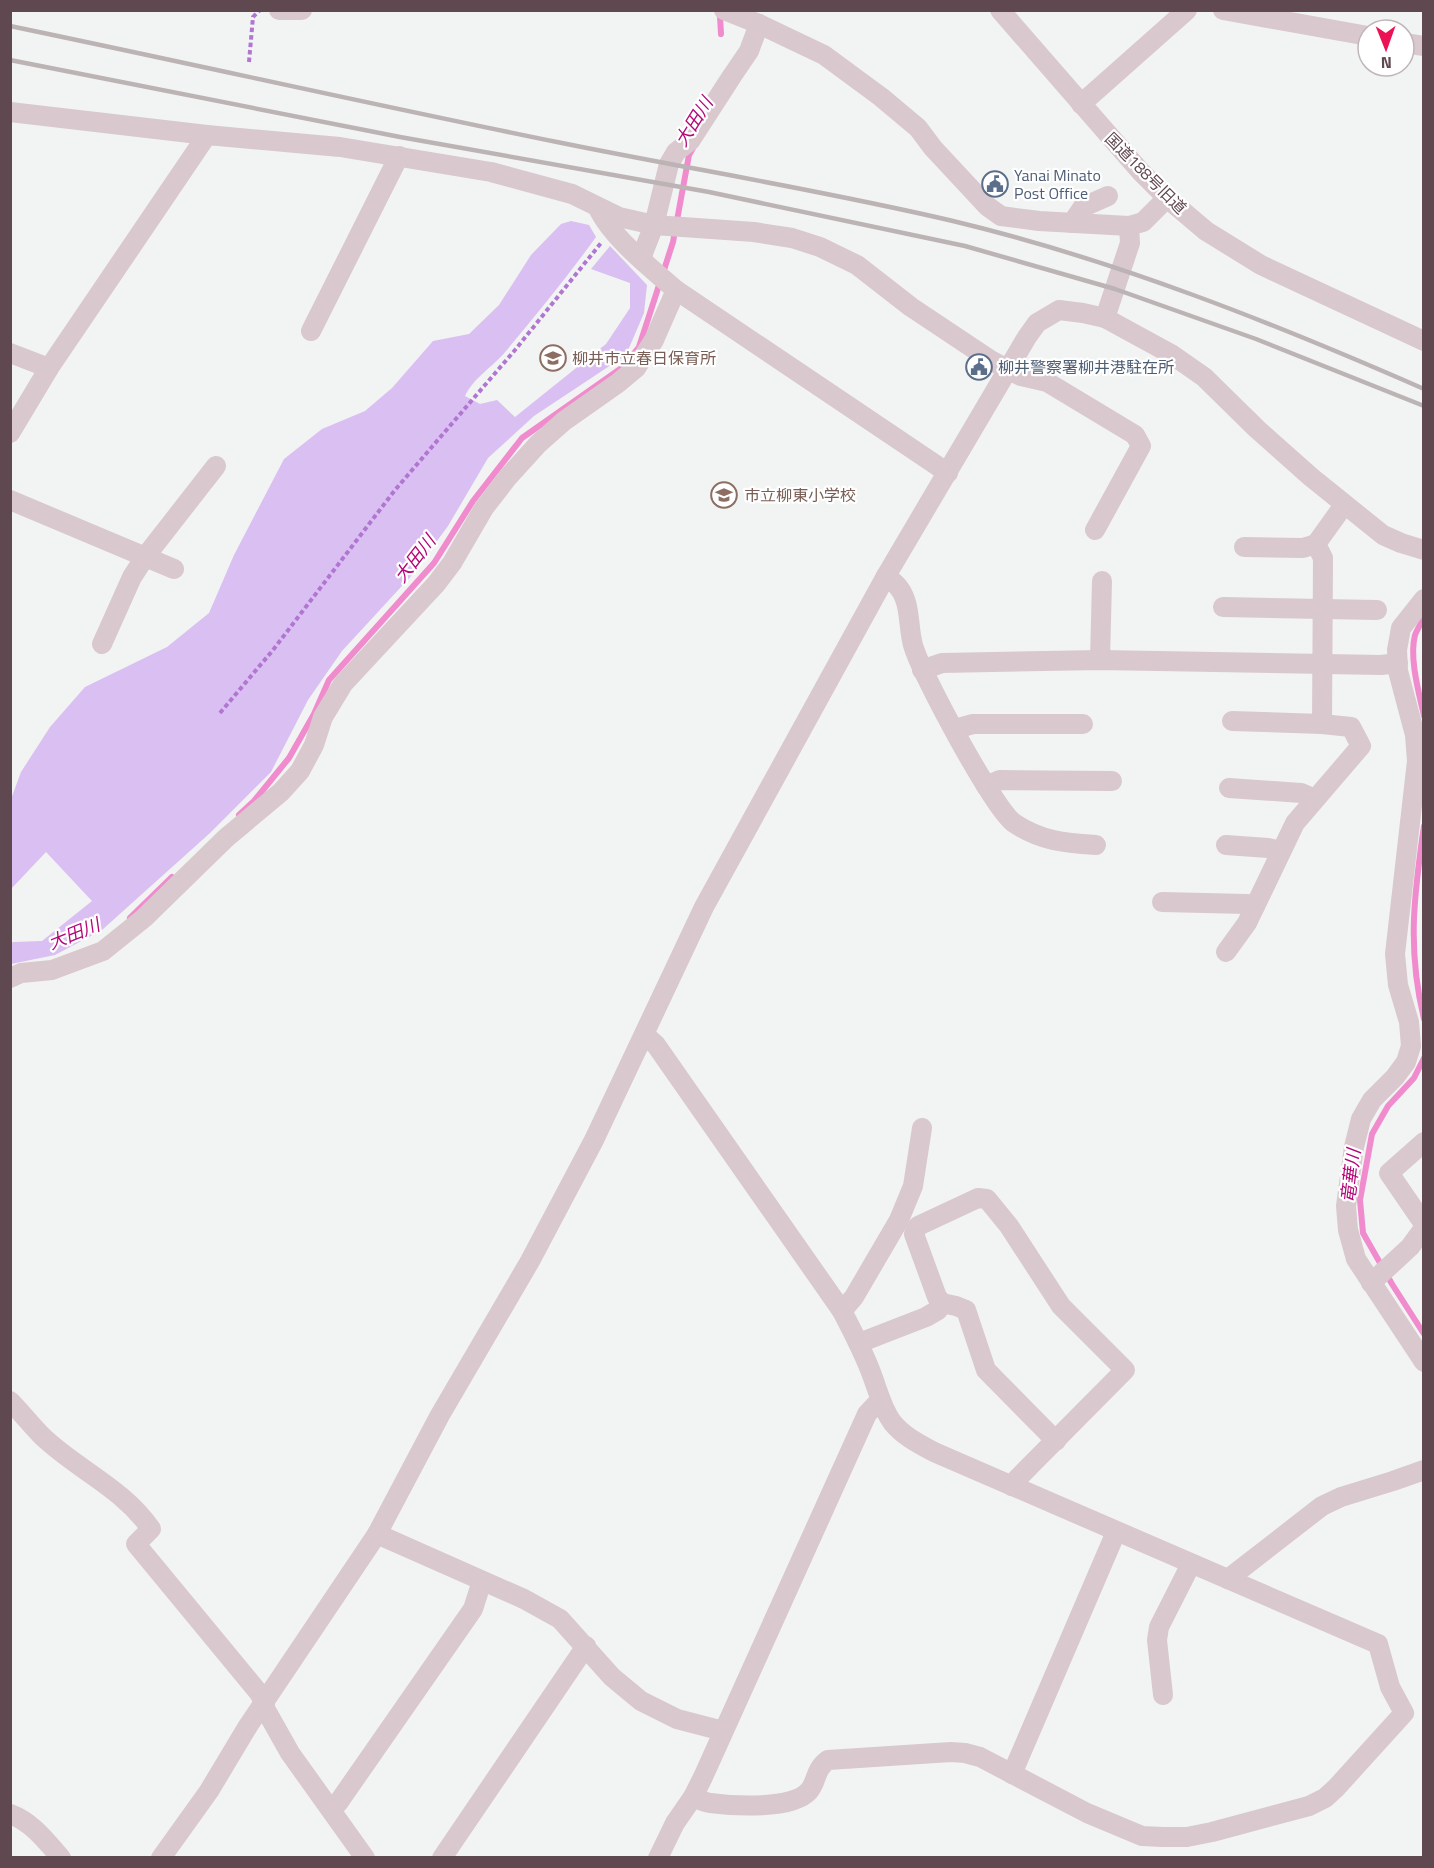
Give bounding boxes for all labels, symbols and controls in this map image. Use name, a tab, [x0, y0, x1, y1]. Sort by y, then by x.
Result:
north arrow	[1356, 18, 1416, 78]
text: N	[1381, 51, 1392, 75]
water label: 大田川	[668, 90, 720, 152]
street label: 国道188号旧道	[1100, 127, 1192, 219]
place label: Yanai Minato Post Office	[1014, 163, 1101, 205]
public building icon: Yanai Minato Post Office	[980, 169, 1010, 199]
school or university icon: 柳井市立春日保育所	[538, 343, 568, 373]
place label: 柳井市立春日保育所	[572, 346, 716, 370]
public building icon: 柳井警察署柳井港駐在所	[964, 352, 994, 382]
place label: 柳井警察署柳井港駐在所	[998, 355, 1174, 379]
school or university icon: 市立柳東小学校	[709, 480, 739, 510]
place label: 市立柳東小学校	[744, 483, 856, 507]
water label: 大田川	[387, 528, 443, 588]
water label: 大田川	[44, 910, 106, 956]
water label: 竜華川	[1334, 1146, 1367, 1204]

